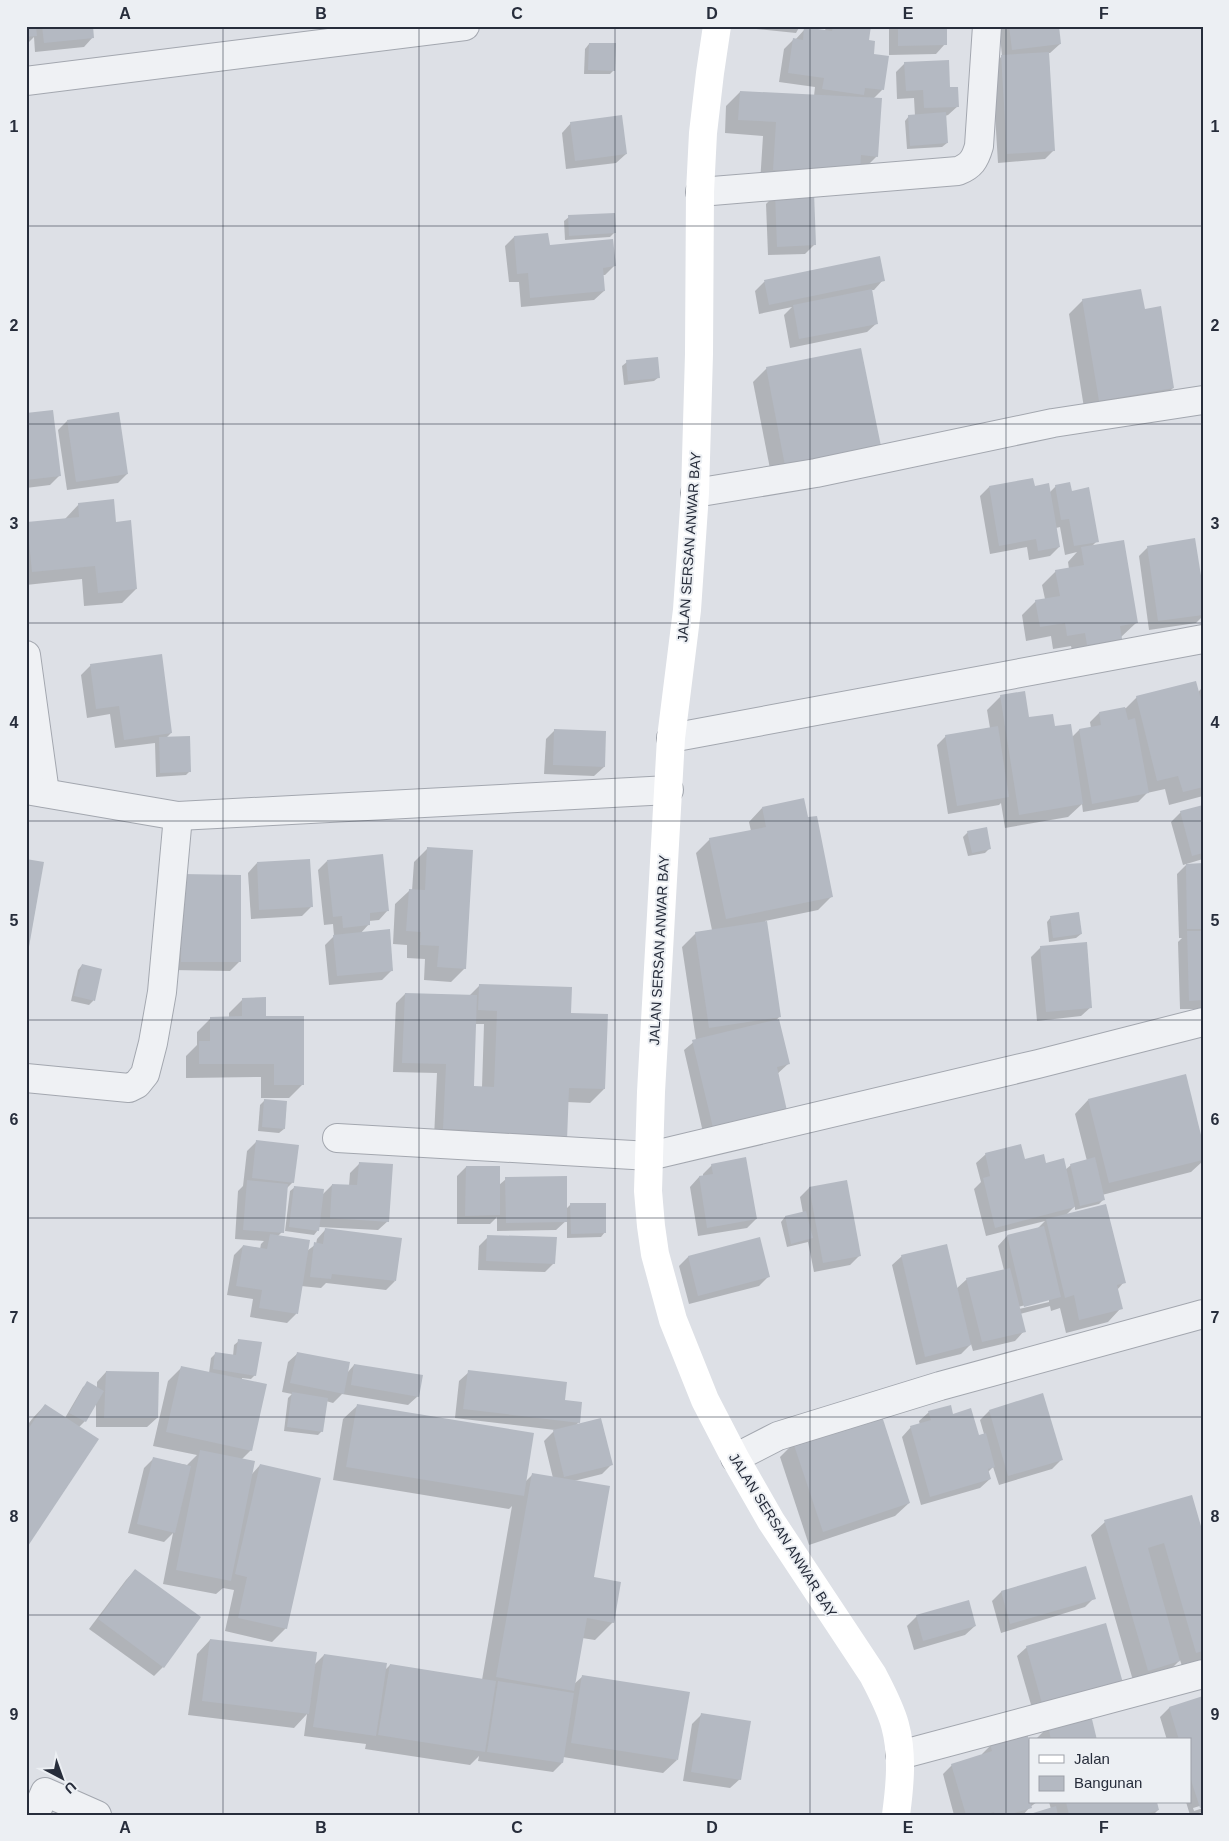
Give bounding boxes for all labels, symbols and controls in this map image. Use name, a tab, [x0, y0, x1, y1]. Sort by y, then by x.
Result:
text: A	[119, 5, 131, 22]
text: B	[315, 5, 327, 22]
text: C	[511, 5, 523, 22]
text: D	[706, 5, 718, 22]
text: E	[903, 5, 914, 22]
text: F	[1099, 5, 1109, 22]
text: 1	[10, 118, 19, 135]
text: 1	[1211, 118, 1220, 135]
text: 2	[10, 317, 19, 334]
text: 2	[1211, 317, 1220, 334]
street label: JALAN SERSAN ANWAR BAY	[674, 451, 704, 643]
text: 3	[10, 515, 19, 532]
text: 3	[1211, 515, 1220, 532]
text: 4	[10, 714, 19, 731]
text: 4	[1211, 714, 1220, 731]
street label: JALAN SERSAN ANWAR BAY	[646, 854, 672, 1046]
text: 5	[10, 912, 19, 929]
text: 5	[1211, 912, 1220, 929]
text: 6	[10, 1111, 19, 1128]
text: 6	[1211, 1111, 1220, 1128]
text: 7	[10, 1309, 19, 1326]
text: 7	[1211, 1309, 1220, 1326]
street label: JALAN SERSAN ANWAR BAY	[726, 1450, 841, 1621]
text: 8	[10, 1508, 19, 1525]
text: 8	[1211, 1508, 1220, 1525]
text: 9	[10, 1706, 19, 1723]
text: 9	[1211, 1706, 1220, 1723]
legend	[1029, 1738, 1192, 1804]
text: Jalan	[1074, 1750, 1110, 1767]
north arrow	[38, 1754, 88, 1804]
text: Bangunan	[1074, 1774, 1142, 1791]
text: U	[61, 1778, 80, 1797]
text: A	[119, 1819, 131, 1836]
text: B	[315, 1819, 327, 1836]
text: C	[511, 1819, 523, 1836]
text: D	[706, 1819, 718, 1836]
text: E	[903, 1819, 914, 1836]
text: F	[1099, 1819, 1109, 1836]

